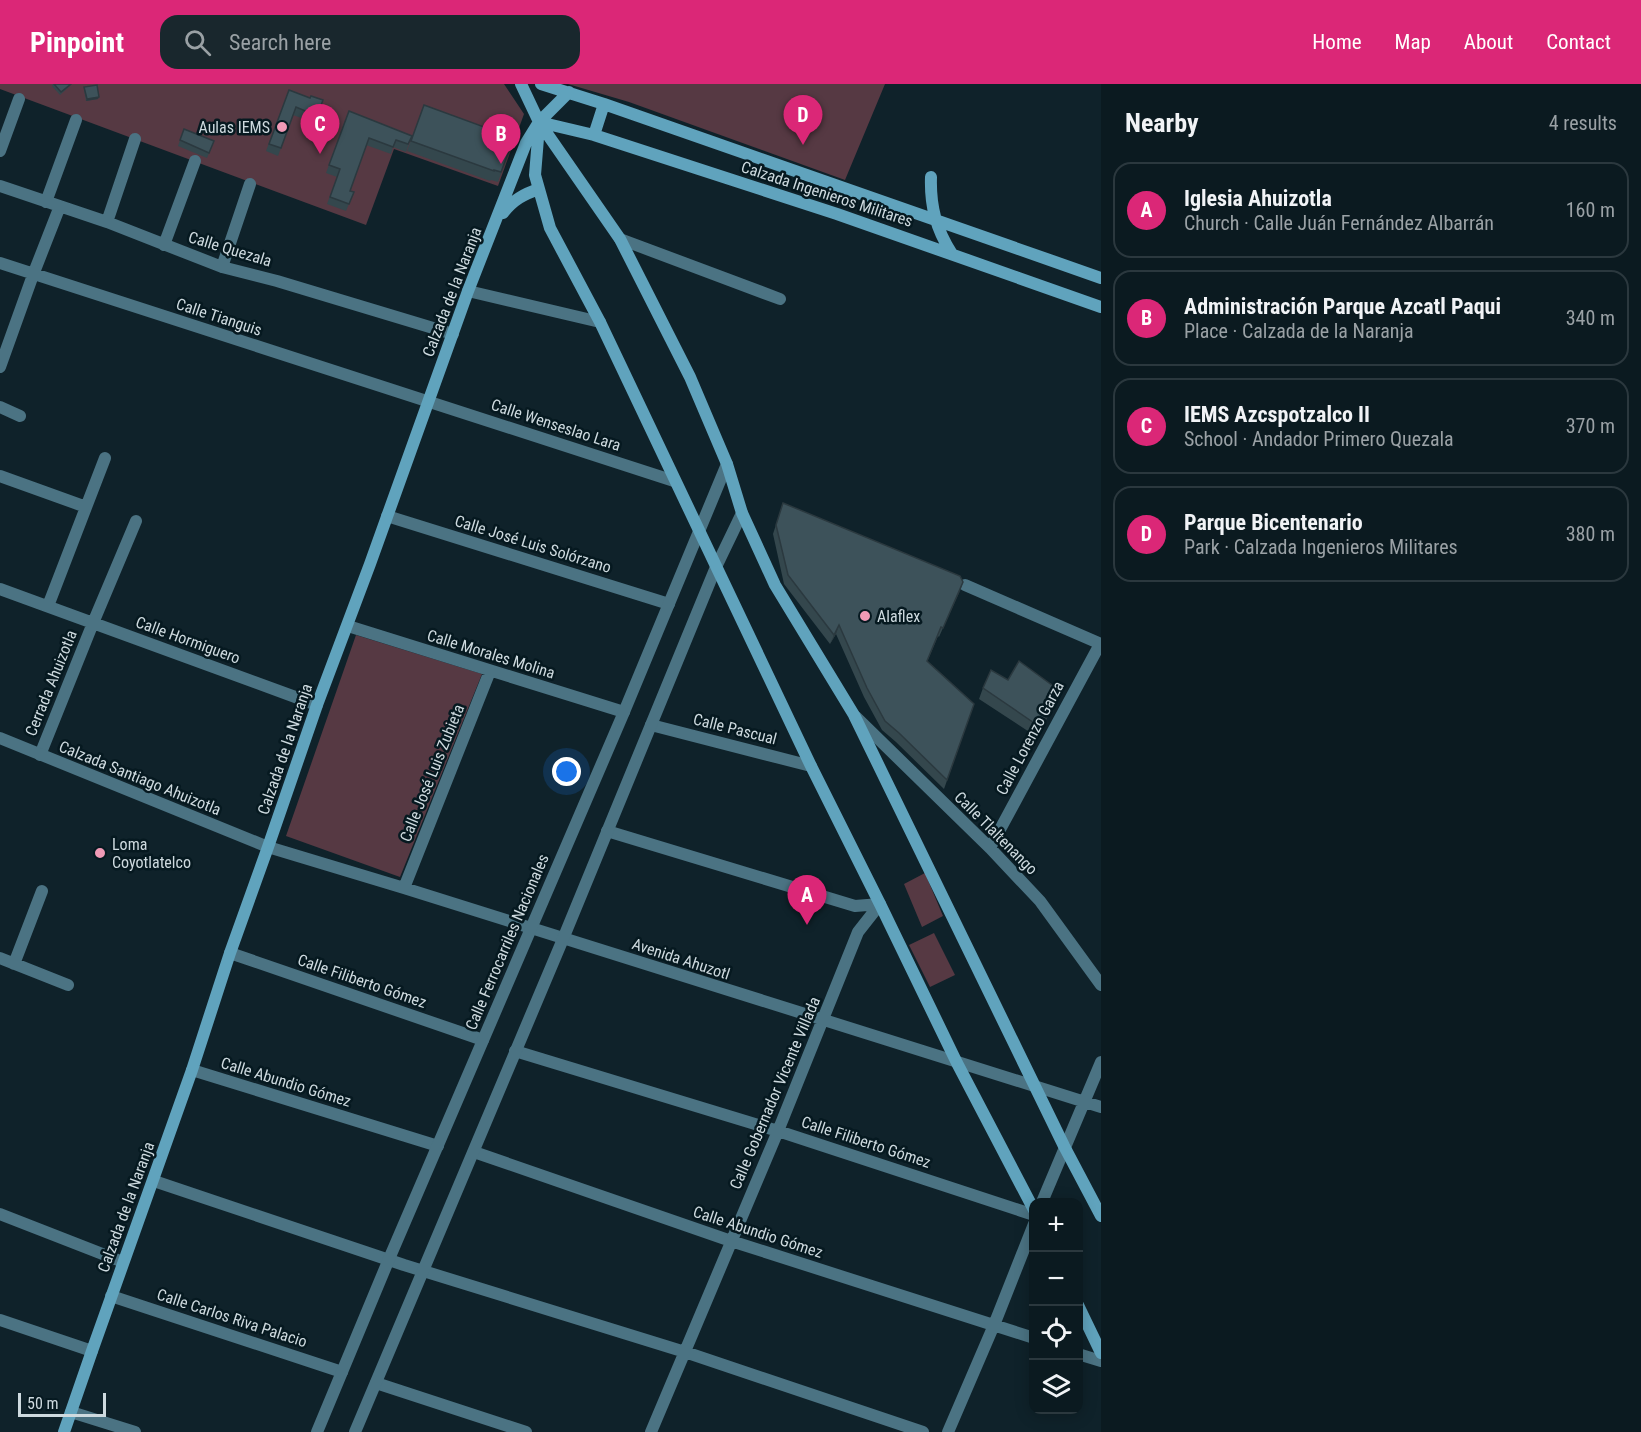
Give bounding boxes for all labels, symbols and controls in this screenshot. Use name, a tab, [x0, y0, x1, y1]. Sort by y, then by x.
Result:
search box	[160, 15, 580, 69]
text: Pinpoint	[30, 26, 124, 59]
icon: search	[181, 26, 214, 59]
text: Search here	[229, 30, 331, 55]
text: Home	[1312, 30, 1362, 54]
text: Map	[1395, 30, 1431, 54]
text: About	[1464, 30, 1513, 54]
text: Contact	[1546, 30, 1611, 54]
pin: D	[784, 95, 822, 145]
pin: C	[300, 104, 340, 154]
text: Nearby	[1125, 108, 1199, 138]
text: 4 results	[1549, 111, 1617, 135]
pin: B	[482, 115, 520, 164]
place label: Aulas IEMS	[198, 118, 270, 137]
marker: Aulas IEMS	[275, 120, 289, 134]
street label: Calzada Ingenieros Militares	[739, 157, 915, 231]
text: Iglesia Ahuizotla	[1184, 186, 1332, 211]
text: A	[1141, 198, 1152, 222]
text: 160 m	[1566, 198, 1615, 222]
text: Church · Calle Juán Fernández Albarrán	[1184, 211, 1494, 235]
street label: Calzada de la Naranja	[419, 225, 485, 359]
street label: Calle Quezala	[186, 227, 274, 271]
street label: Calle Tianguis	[174, 294, 264, 340]
text: Administración Parque Azcatl Paqui	[1184, 294, 1501, 319]
text: B	[1141, 306, 1152, 330]
text: 340 m	[1566, 306, 1615, 330]
text: Place · Calzada de la Naranja	[1184, 319, 1414, 343]
street label: Calle Wenseslao Lara	[489, 395, 623, 455]
text: IEMS Azcspotzalco II	[1184, 402, 1370, 427]
text: C	[1141, 414, 1152, 438]
text: 370 m	[1566, 414, 1615, 438]
text: School · Andador Primero Quezala	[1184, 427, 1454, 451]
text: Parque Bicentenario	[1184, 510, 1363, 535]
street label: Calle José Luis Solórzano	[453, 511, 613, 577]
text: D	[1141, 522, 1152, 546]
text: 380 m	[1566, 522, 1615, 546]
text: Park · Calzada Ingenieros Militares	[1184, 535, 1458, 559]
place label: Alaflex	[877, 607, 920, 626]
marker: Alaflex	[858, 609, 872, 623]
street label: Calle Hormiguero	[133, 612, 243, 668]
street label: Calle Morales Molina	[425, 626, 557, 682]
street label: Cerrada Ahuizotla	[21, 627, 81, 739]
street label: Calle Lorenzo Garza	[992, 678, 1068, 798]
street label: Calzada de la Naranja	[254, 681, 316, 817]
street label: Calle José Luis Zubieta	[396, 702, 468, 844]
street label: Calle Pascual	[691, 709, 779, 749]
street label: Calzada Santiago Ahuizotla	[56, 737, 224, 819]
your location	[552, 757, 581, 786]
street label: Calle Tlaltenango	[951, 788, 1041, 878]
place label: Loma Coyotlatelco	[112, 835, 191, 872]
marker: Loma Coyotlatelco	[93, 846, 107, 860]
street label: Calle Ferrocarriles Nacionales	[461, 851, 553, 1033]
pin: A	[788, 876, 826, 925]
street label: Avenida Ahuzotl	[630, 934, 732, 984]
street label: Calle Filiberto Gómez	[295, 950, 429, 1012]
street label: Calle Gobernador Vicente Villada	[726, 994, 824, 1192]
street label: Calle Abundio Gómez	[219, 1053, 353, 1111]
street label: Calle Filiberto Gómez	[799, 1112, 933, 1172]
street label: Calzada de la Naranja	[94, 1139, 158, 1275]
map controls	[1029, 1198, 1083, 1414]
button: +	[1029, 1198, 1083, 1252]
street label: Calle Abundio Gómez	[691, 1202, 825, 1262]
button: −	[1029, 1252, 1083, 1306]
street label: Calle Carlos Riva Palacio	[155, 1285, 309, 1351]
button: locate	[1029, 1306, 1083, 1360]
button: layers	[1029, 1360, 1083, 1414]
scale bar	[18, 1390, 106, 1418]
text: 50 m	[27, 1394, 59, 1413]

